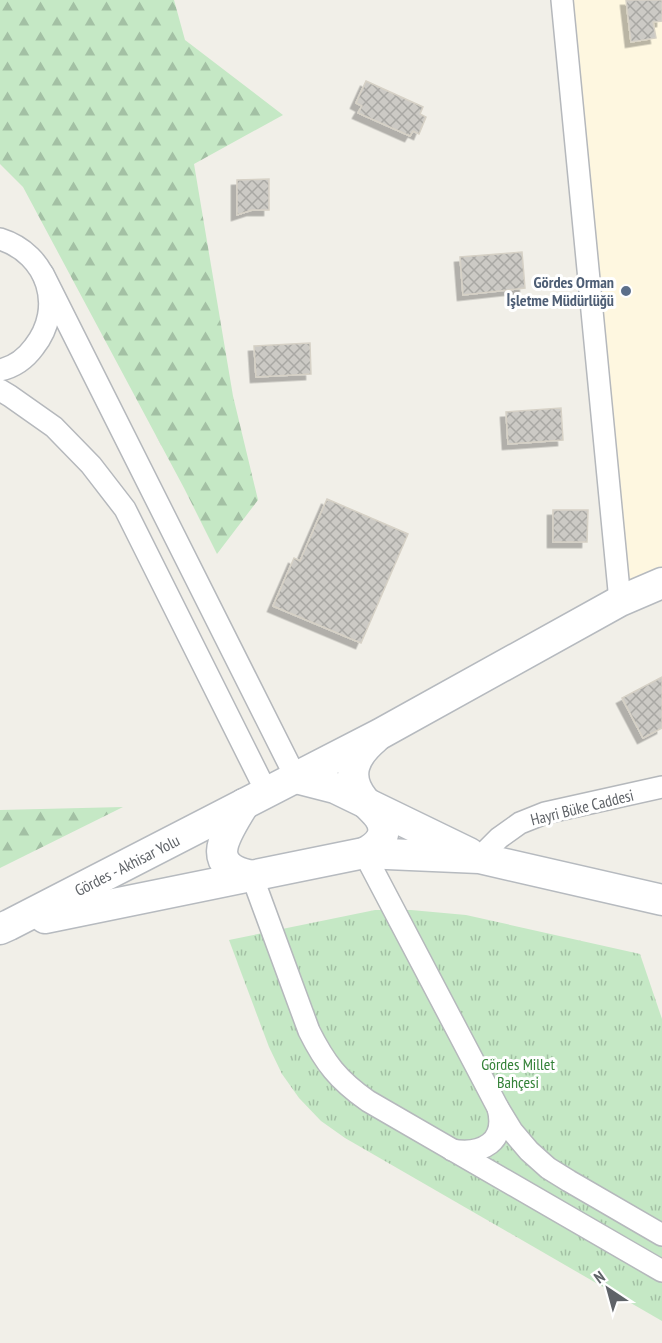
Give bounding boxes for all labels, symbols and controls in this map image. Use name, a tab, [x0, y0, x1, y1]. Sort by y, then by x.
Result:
place label: Gördes Orman İşletme Müdürlüğü	[507, 272, 614, 310]
marker: Gördes Orman İşletme Müdürlüğü	[619, 284, 633, 298]
street label: Hayri Büke Caddesi	[528, 785, 636, 829]
street label: Gördes - Akhisar Yolu	[71, 830, 183, 900]
park label: Gördes Millet Bahçesi	[481, 1054, 555, 1092]
north arrow	[578, 1259, 638, 1319]
text: N	[590, 1266, 609, 1287]

